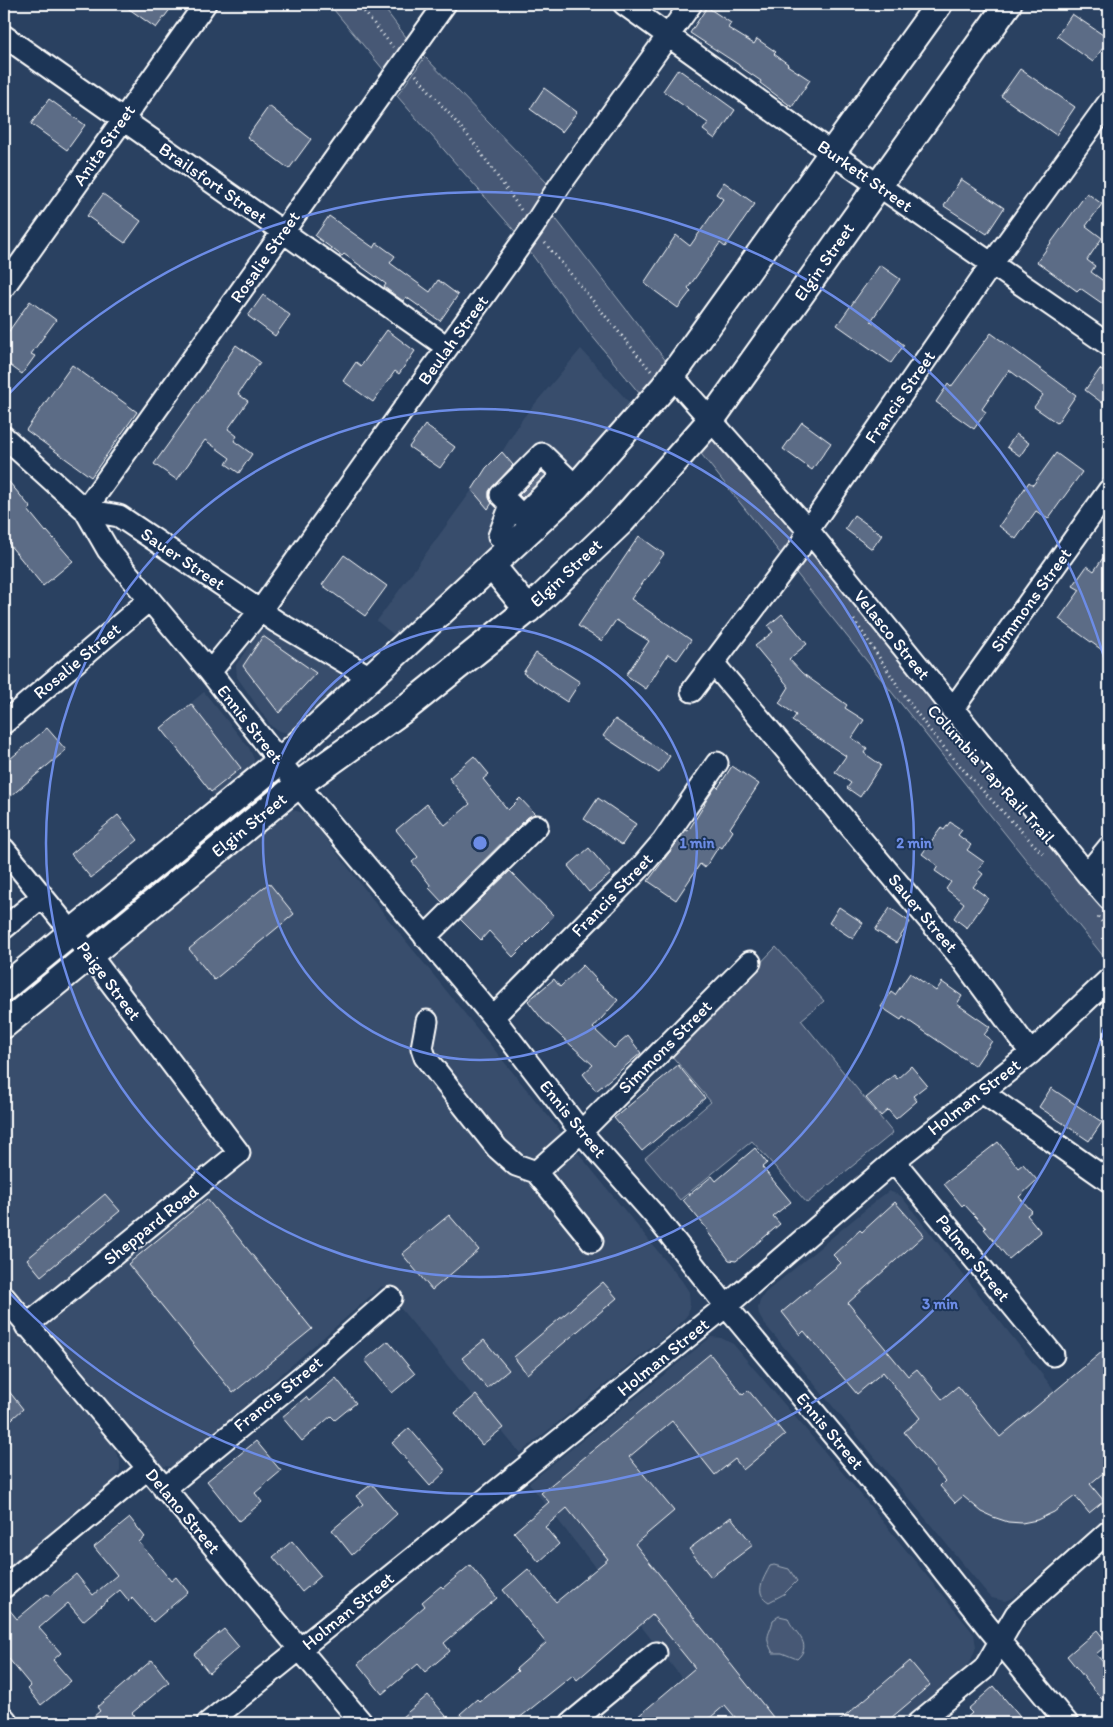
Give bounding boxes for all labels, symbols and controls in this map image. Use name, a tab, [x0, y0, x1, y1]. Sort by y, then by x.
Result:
street label: Anita Street	[68, 100, 140, 190]
street label: Burkett Street	[813, 135, 917, 217]
street label: Brailsfort Street	[155, 138, 272, 229]
street label: Rosalie Street	[225, 207, 305, 307]
street label: Elgin Street	[789, 218, 859, 305]
street label: Beulah Street	[413, 291, 493, 389]
street label: Francis Street	[860, 346, 940, 448]
street label: Sauer Street	[137, 523, 230, 595]
street label: Elgin Street	[525, 534, 607, 612]
street label: Simmons Street	[986, 543, 1076, 656]
street label: Velasco Street	[849, 585, 935, 685]
street label: Rosalie Street	[29, 618, 125, 704]
street label: Ennis Street	[212, 680, 288, 768]
street label: Columbia Tap Rail Trail	[923, 700, 1059, 848]
street label: Elgin Street	[207, 788, 291, 862]
centre of rings	[471, 834, 489, 852]
text: 1 min	[680, 834, 715, 852]
text: 2 min	[896, 834, 933, 852]
street label: Francis Street	[566, 848, 658, 942]
street label: Sauer Street	[883, 869, 963, 957]
street label: Paige Street	[72, 937, 146, 1025]
street label: Simmons Street	[613, 995, 717, 1099]
street label: Holman Street	[923, 1054, 1025, 1140]
street label: Ennis Street	[535, 1076, 611, 1163]
street label: Sheppard Road	[99, 1180, 203, 1270]
street label: Palmer Street	[931, 1210, 1015, 1306]
text: 3 min	[922, 1295, 959, 1313]
street label: Holman Street	[613, 1313, 714, 1401]
street label: Francis Street	[229, 1351, 327, 1437]
street label: Ennis Street	[791, 1388, 869, 1474]
street label: Delano Street	[141, 1464, 225, 1559]
street label: Holman Street	[298, 1567, 399, 1655]

